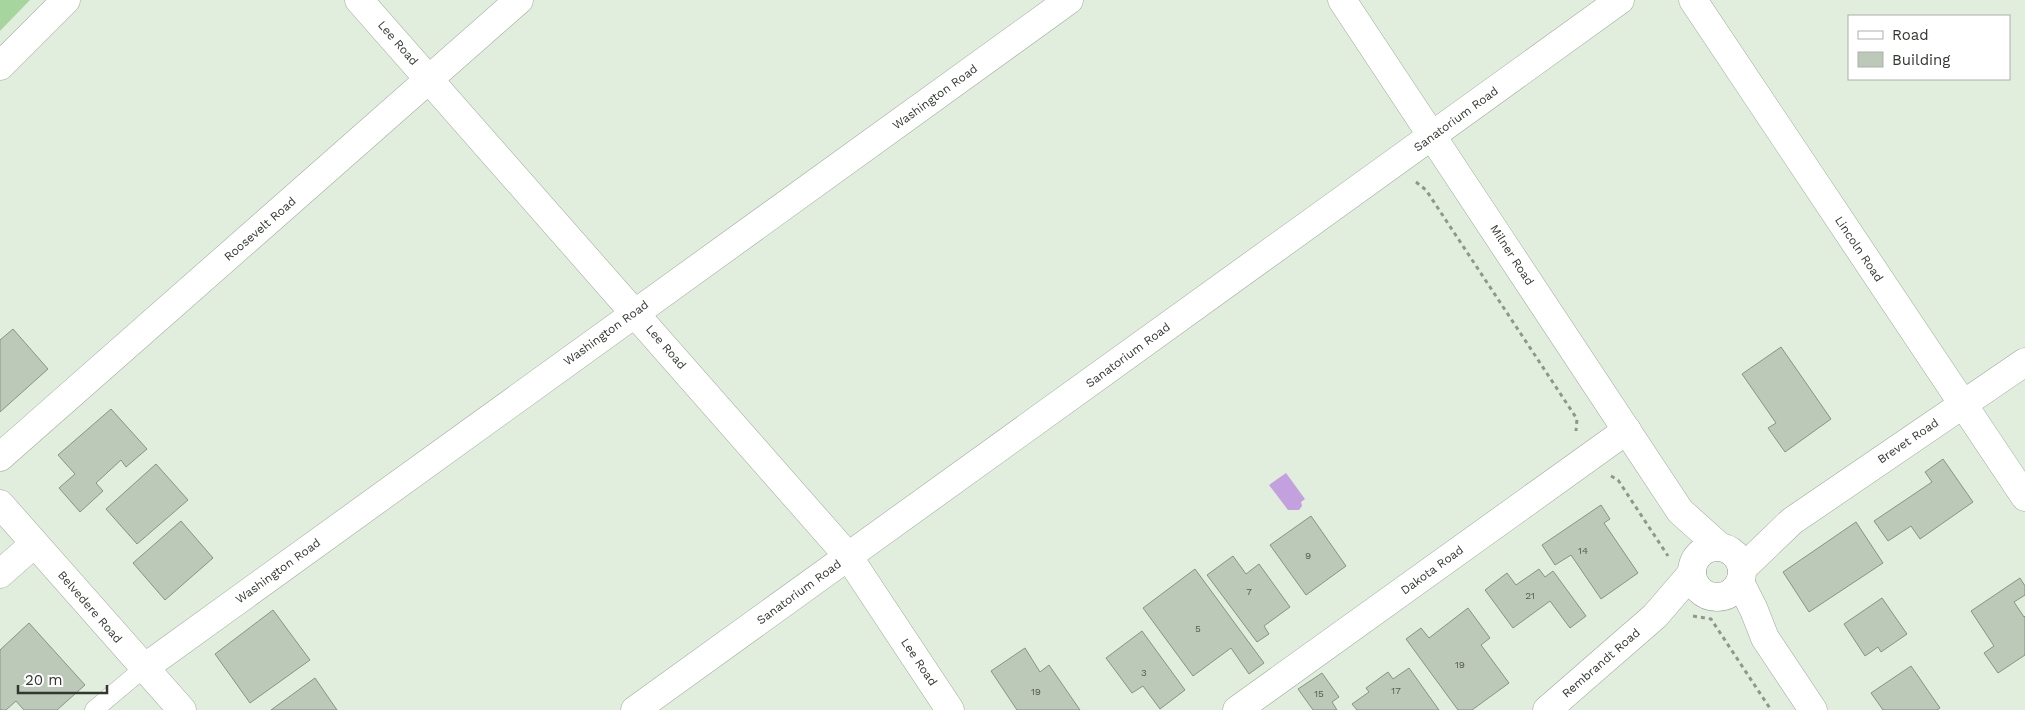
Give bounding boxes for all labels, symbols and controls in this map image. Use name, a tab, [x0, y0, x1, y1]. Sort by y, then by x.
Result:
legend	[1848, 15, 2010, 80]
street label: Lee Road	[375, 18, 421, 68]
text: Road	[1892, 26, 1929, 44]
text: Building	[1892, 51, 1950, 69]
street label: Washington Road	[890, 61, 980, 133]
street label: Sanatorium Road	[1411, 84, 1501, 154]
street label: Roosevelt Road	[221, 194, 299, 264]
street label: Lincoln Road	[1832, 213, 1886, 285]
street label: Milner Road	[1487, 222, 1537, 288]
street label: Washington Road	[561, 297, 651, 369]
street label: Sanatorium Road	[1083, 320, 1173, 390]
street label: Lee Road	[643, 322, 689, 372]
street label: Brevet Road	[1875, 415, 1941, 467]
street label: Washington Road	[233, 535, 323, 607]
street label: Dakota Road	[1398, 543, 1466, 597]
house number: 14	[1578, 545, 1588, 556]
house number: 9	[1305, 550, 1311, 561]
street label: Sanatorium Road	[754, 557, 844, 627]
street label: Belvedere Road	[55, 568, 125, 646]
house number: 7	[1246, 586, 1252, 597]
house number: 21	[1525, 590, 1535, 601]
house number: 5	[1195, 623, 1201, 634]
street label: Rembrandt Road	[1559, 625, 1643, 701]
street label: Lee Road	[898, 636, 940, 688]
house number: 19	[1455, 659, 1465, 670]
scale bar	[18, 662, 106, 694]
house number: 3	[1141, 667, 1147, 678]
text: 20 m	[25, 671, 63, 689]
house number: 17	[1391, 685, 1401, 696]
house number: 19	[1031, 686, 1041, 697]
house number: 15	[1314, 688, 1324, 699]

